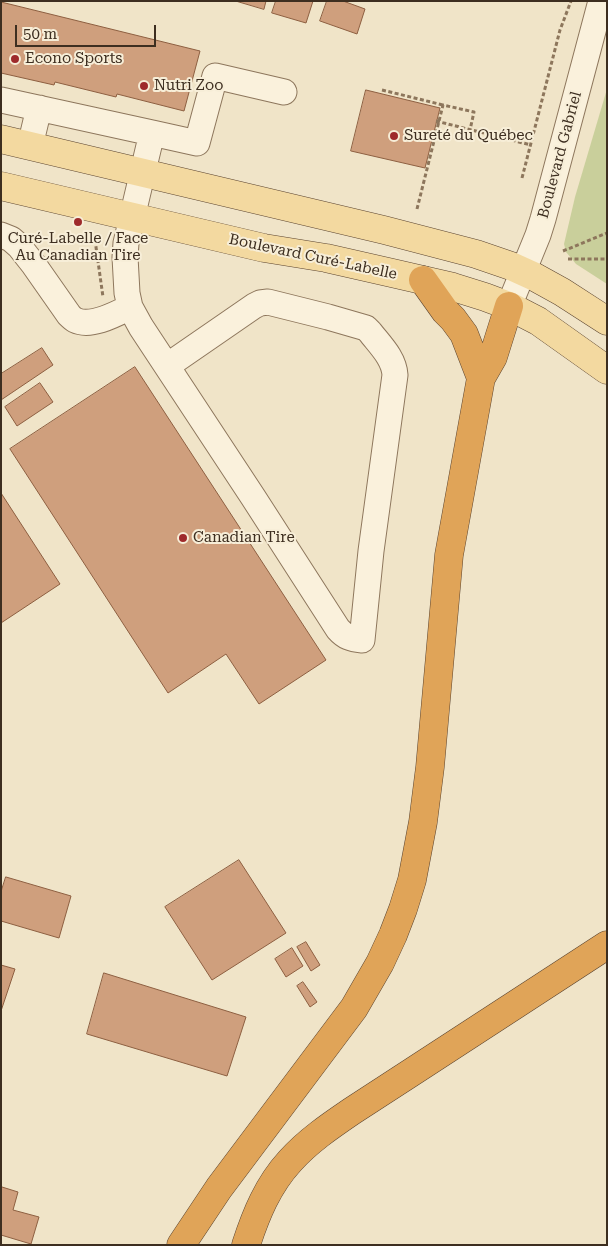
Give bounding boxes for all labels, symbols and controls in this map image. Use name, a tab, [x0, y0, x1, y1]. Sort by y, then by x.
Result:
scale bar	[18, 15, 159, 47]
text: 50 m	[23, 25, 57, 43]
place label: Econo Sports	[25, 50, 122, 68]
marker: Econo Sports	[9, 53, 21, 65]
place label: Nutri Zoo	[154, 77, 223, 95]
marker: Nutri Zoo	[138, 80, 150, 92]
street label: Boulevard Gabriel	[534, 90, 586, 220]
place label: Sureté du Québec	[404, 127, 533, 145]
marker: Sureté du Québec	[388, 130, 400, 142]
marker: Curé-Labelle / Face Au Canadian Tire	[72, 216, 84, 228]
place label: Curé-Labelle / Face Au Canadian Tire	[8, 230, 148, 265]
street label: Boulevard Curé-Labelle	[227, 230, 399, 284]
place label: Canadian Tire	[193, 529, 295, 547]
marker: Canadian Tire	[177, 532, 189, 544]

